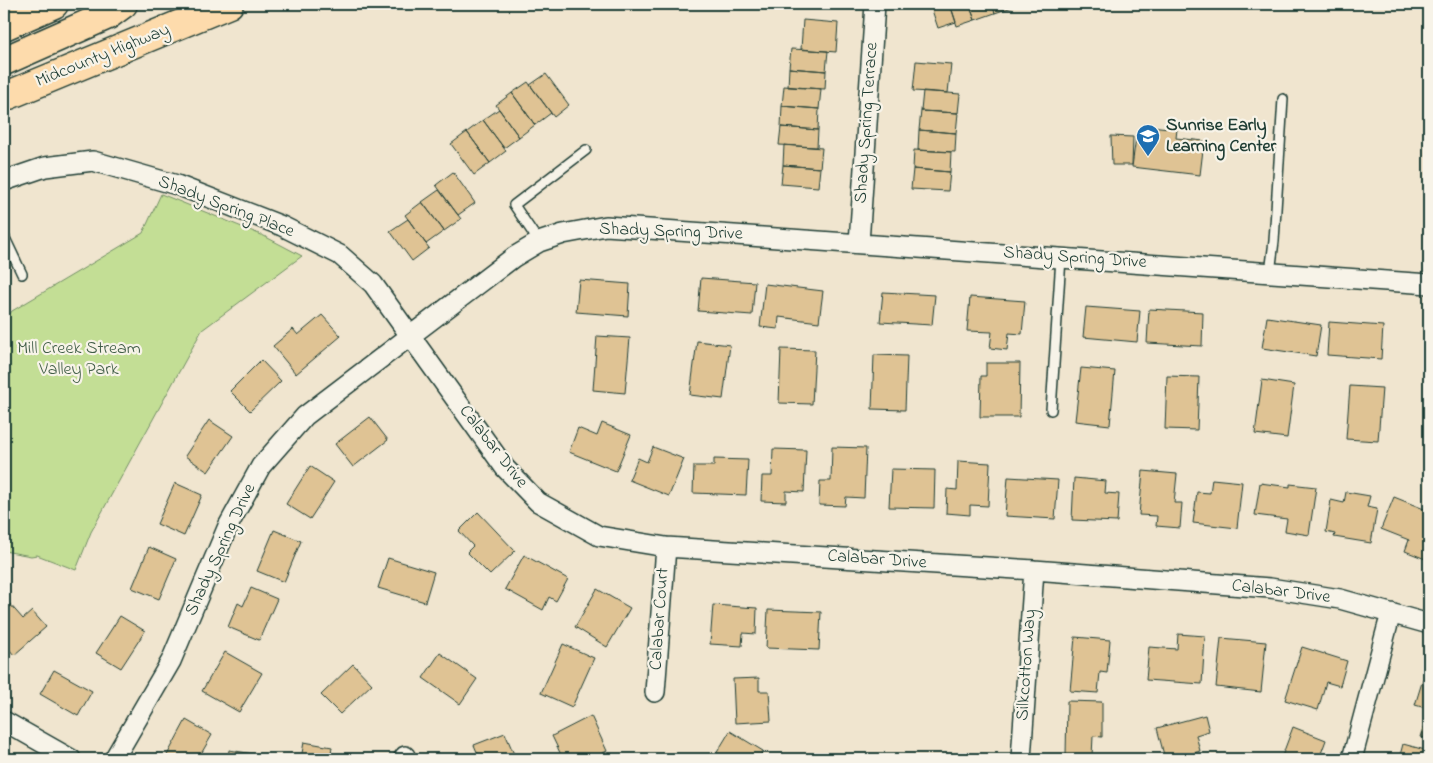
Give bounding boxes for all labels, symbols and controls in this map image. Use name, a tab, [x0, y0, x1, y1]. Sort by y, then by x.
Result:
street label: Midcounty Highway	[32, 17, 174, 96]
street label: Shady Spring Terrace	[848, 41, 887, 204]
place label: Sunrise Early Learning Center	[1166, 113, 1277, 161]
school or university icon: Sunrise Early Learning Center	[1135, 123, 1161, 157]
street label: Shady Spring Place	[154, 169, 299, 246]
street label: Shady Spring Drive	[599, 217, 744, 249]
street label: Shady Spring Drive	[1002, 240, 1148, 277]
park label: Mill Creek Stream Valley Park	[17, 336, 141, 383]
street label: Calabar Drive	[452, 400, 534, 495]
street label: Shady Spring Drive	[179, 479, 264, 621]
street label: Calabar Drive	[827, 544, 928, 576]
street label: Calabar Court	[643, 567, 677, 671]
street label: Calabar Drive	[1230, 573, 1333, 611]
street label: Silkcotton Way	[1010, 608, 1044, 722]

